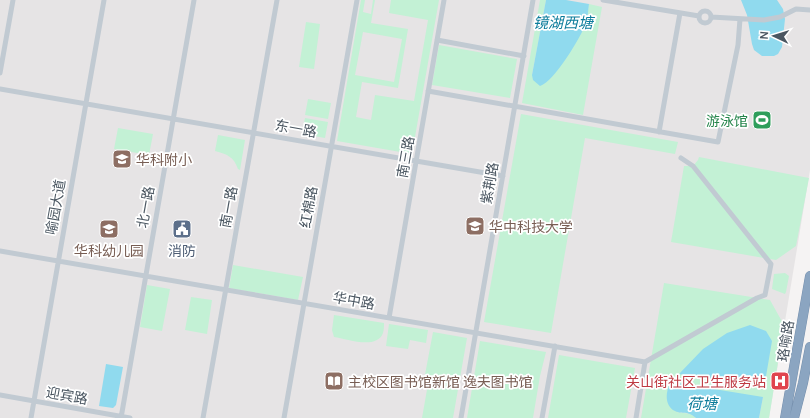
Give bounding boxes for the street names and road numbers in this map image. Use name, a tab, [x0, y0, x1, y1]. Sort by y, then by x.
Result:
street label: 东一路	[274, 115, 318, 141]
street label: 南三路	[392, 135, 418, 179]
street label: 紫荆路	[476, 161, 502, 205]
street label: 喻园大道	[41, 178, 69, 236]
street label: 北一路	[132, 185, 158, 229]
street label: 南一路	[215, 185, 241, 229]
street label: 红棉路	[295, 185, 321, 229]
street label: 华中路	[332, 287, 376, 313]
street label: 珞喻路	[772, 319, 798, 363]
street label: 迎宾路	[45, 382, 89, 408]

